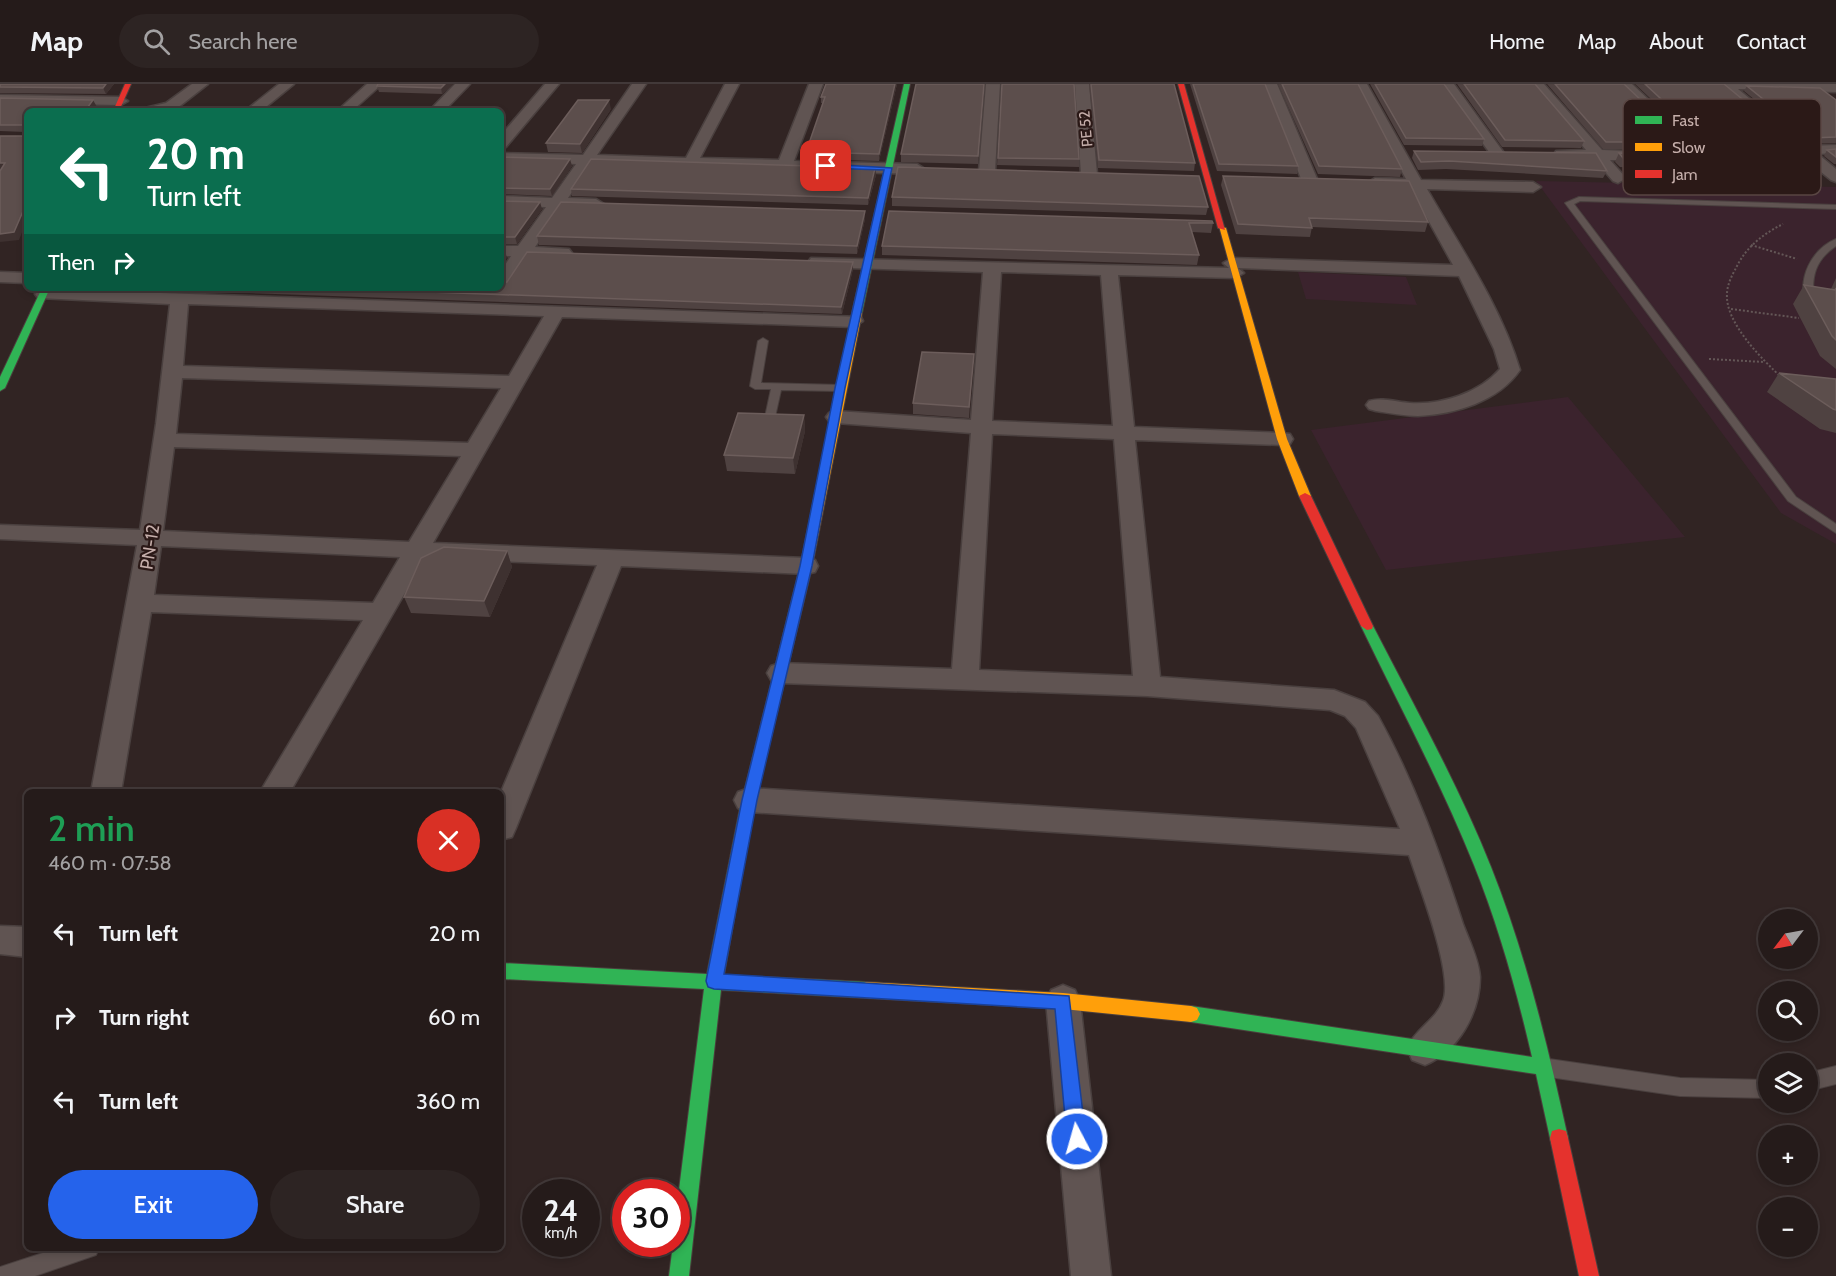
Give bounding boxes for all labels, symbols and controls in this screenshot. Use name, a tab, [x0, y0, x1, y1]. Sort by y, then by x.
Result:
search box	[119, 14, 539, 68]
text: Map	[30, 24, 83, 58]
icon: search	[140, 25, 173, 58]
text: Search here	[188, 28, 297, 55]
text: Home	[1489, 29, 1545, 54]
text: Map	[1578, 29, 1616, 54]
text: About	[1649, 29, 1703, 54]
text: Contact	[1736, 29, 1806, 54]
legend	[1623, 99, 1821, 195]
street label: PE 52	[1075, 110, 1097, 148]
text: Fast	[1672, 111, 1700, 130]
text: 20 m	[147, 128, 245, 180]
icon: left	[48, 132, 126, 210]
text: Slow	[1672, 138, 1706, 157]
pin	[800, 140, 851, 191]
icon: arrive	[809, 149, 842, 182]
text: Jam	[1671, 165, 1698, 184]
text: Turn left	[147, 180, 241, 213]
icon: right	[107, 246, 140, 279]
text: Then	[48, 249, 95, 276]
street label: PN-12	[136, 523, 164, 571]
text: 2 min	[48, 806, 135, 850]
button: close	[417, 809, 480, 872]
text: 460 m · 07:58	[48, 851, 172, 875]
north arrow	[1758, 909, 1818, 969]
map controls	[1758, 909, 1818, 1257]
icon: left	[48, 917, 81, 950]
text: Turn left	[99, 920, 178, 947]
text: 20 m	[429, 920, 480, 947]
button: search	[1758, 981, 1818, 1041]
icon: right	[48, 1001, 81, 1034]
text: Turn right	[99, 1004, 189, 1031]
text: 60 m	[428, 1004, 480, 1031]
button: layers	[1758, 1053, 1818, 1113]
icon: left	[48, 1085, 81, 1118]
text: Turn left	[99, 1088, 178, 1115]
text: 360 m	[416, 1088, 480, 1115]
position arrow	[1045, 1107, 1109, 1171]
button: +	[1758, 1125, 1818, 1185]
button: Exit	[48, 1170, 258, 1239]
button: Share	[270, 1170, 480, 1239]
speed limit sign: 30	[612, 1179, 690, 1257]
text: 24	[544, 1192, 578, 1229]
button: −	[1758, 1197, 1818, 1257]
text: km/h	[545, 1224, 577, 1242]

